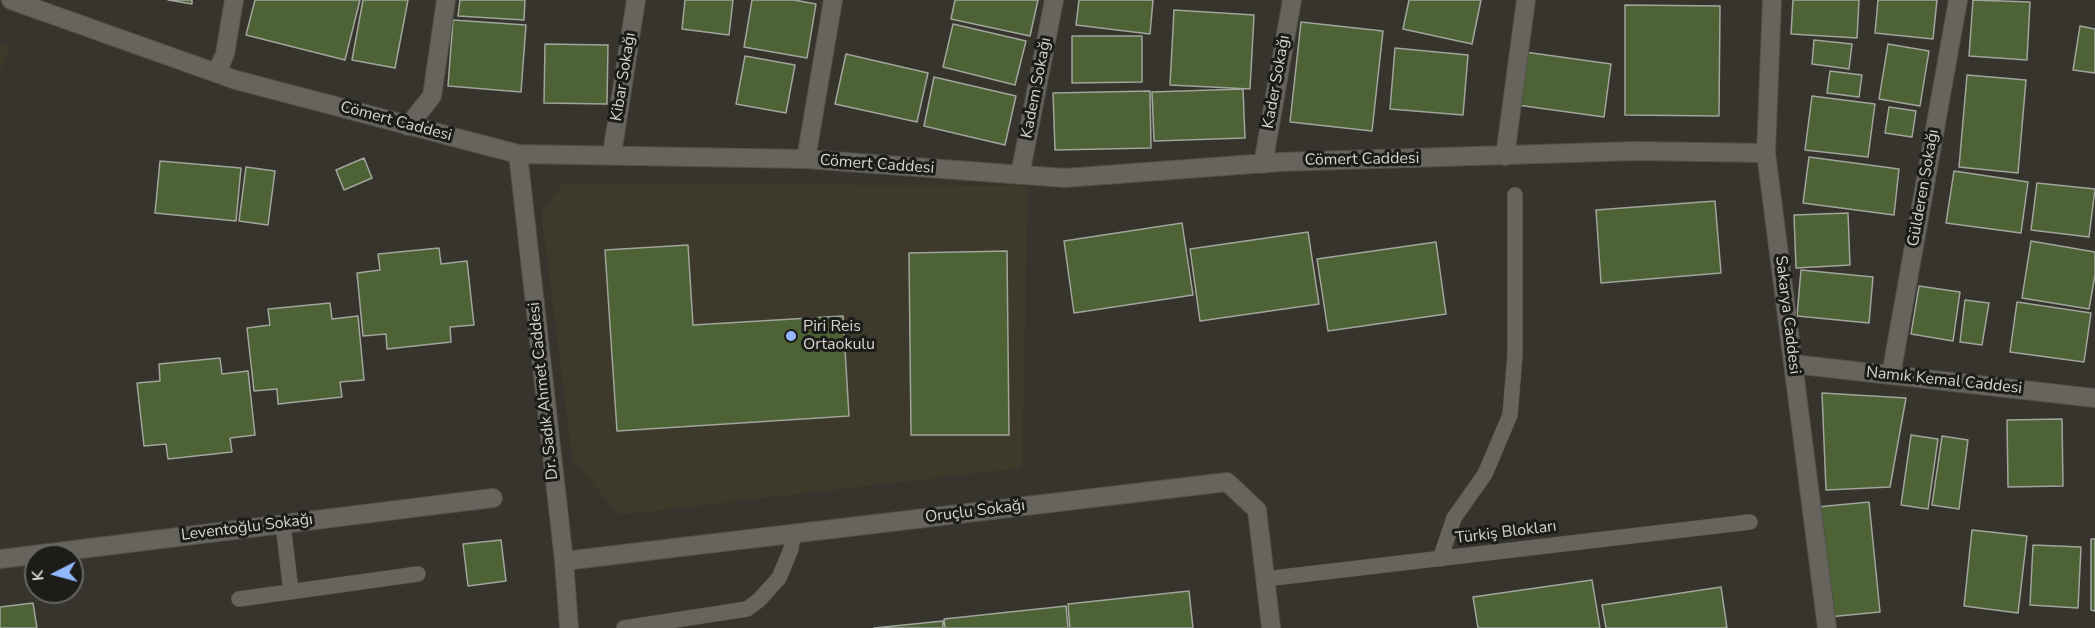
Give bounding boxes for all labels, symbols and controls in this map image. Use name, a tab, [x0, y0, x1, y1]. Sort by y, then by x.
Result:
street label: Kibar Sokağı	[608, 31, 640, 123]
street label: Kader Sokağı	[1259, 34, 1295, 130]
street label: Kadem Sokağı	[1018, 36, 1056, 140]
street label: Cömert Caddesi	[338, 98, 454, 146]
street label: Gülderen Sokağı	[1904, 128, 1944, 248]
street label: Cömert Caddesi	[1304, 149, 1420, 171]
street label: Cömert Caddesi	[819, 151, 935, 179]
street label: Sakarya Caddesi	[1770, 255, 1804, 375]
street label: Dr. Sadık Ahmet Caddesi	[525, 301, 563, 481]
place label: Piri Reis Ortaokulu	[803, 317, 875, 355]
marker: Piri Reis Ortaokulu	[784, 329, 798, 343]
street label: Namık Kemal Caddesi	[1865, 363, 2023, 399]
street label: Oruçlu Sokağı	[924, 496, 1026, 528]
street label: Leventoğlu Sokağı	[180, 510, 314, 546]
street label: Türkiş Blokları	[1454, 517, 1558, 549]
north arrow	[24, 544, 84, 604]
text: K	[27, 569, 50, 582]

